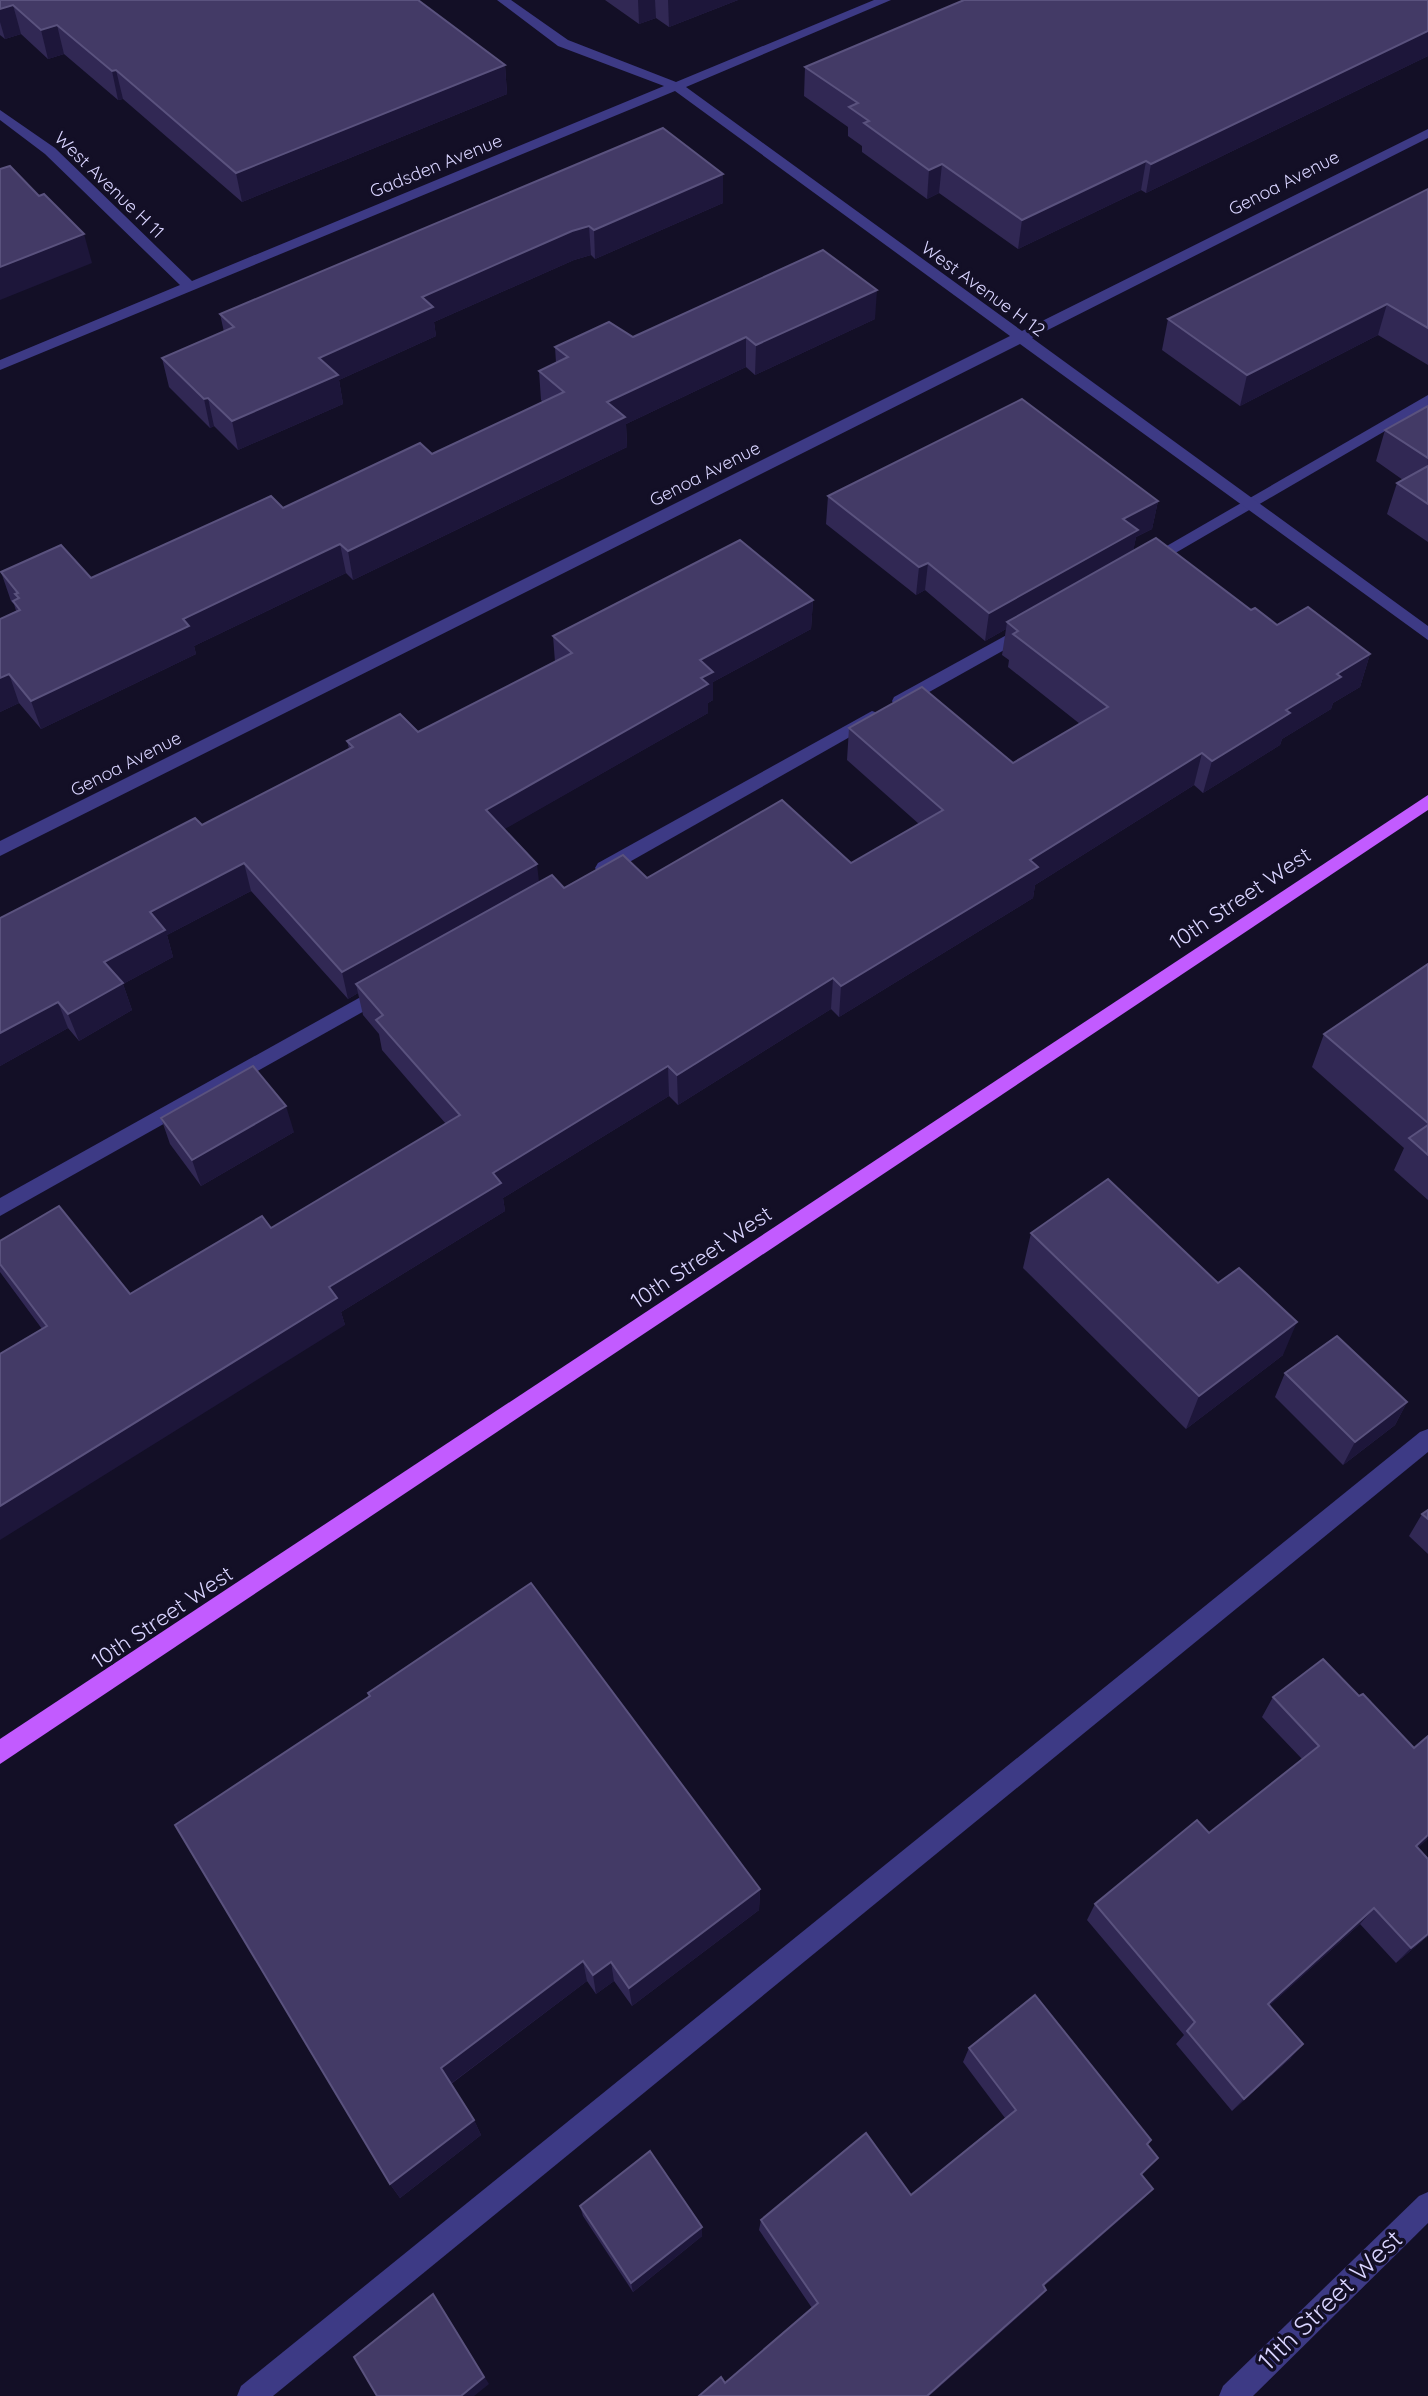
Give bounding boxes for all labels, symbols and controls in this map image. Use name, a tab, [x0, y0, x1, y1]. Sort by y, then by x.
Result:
street label: West Avenue H 11	[49, 126, 169, 243]
street label: Gadsden Avenue	[366, 128, 505, 203]
street label: Genoa Avenue	[1224, 145, 1343, 220]
street label: West Avenue H 12	[917, 236, 1050, 341]
street label: Genoa Avenue	[645, 436, 764, 511]
street label: Genoa Avenue	[66, 726, 185, 801]
street label: 10th Street West	[1164, 840, 1316, 956]
street label: 10th Street West	[625, 1199, 777, 1315]
street label: 10th Street West	[86, 1559, 238, 1675]
street label: 11th Street West	[1250, 2222, 1409, 2377]

